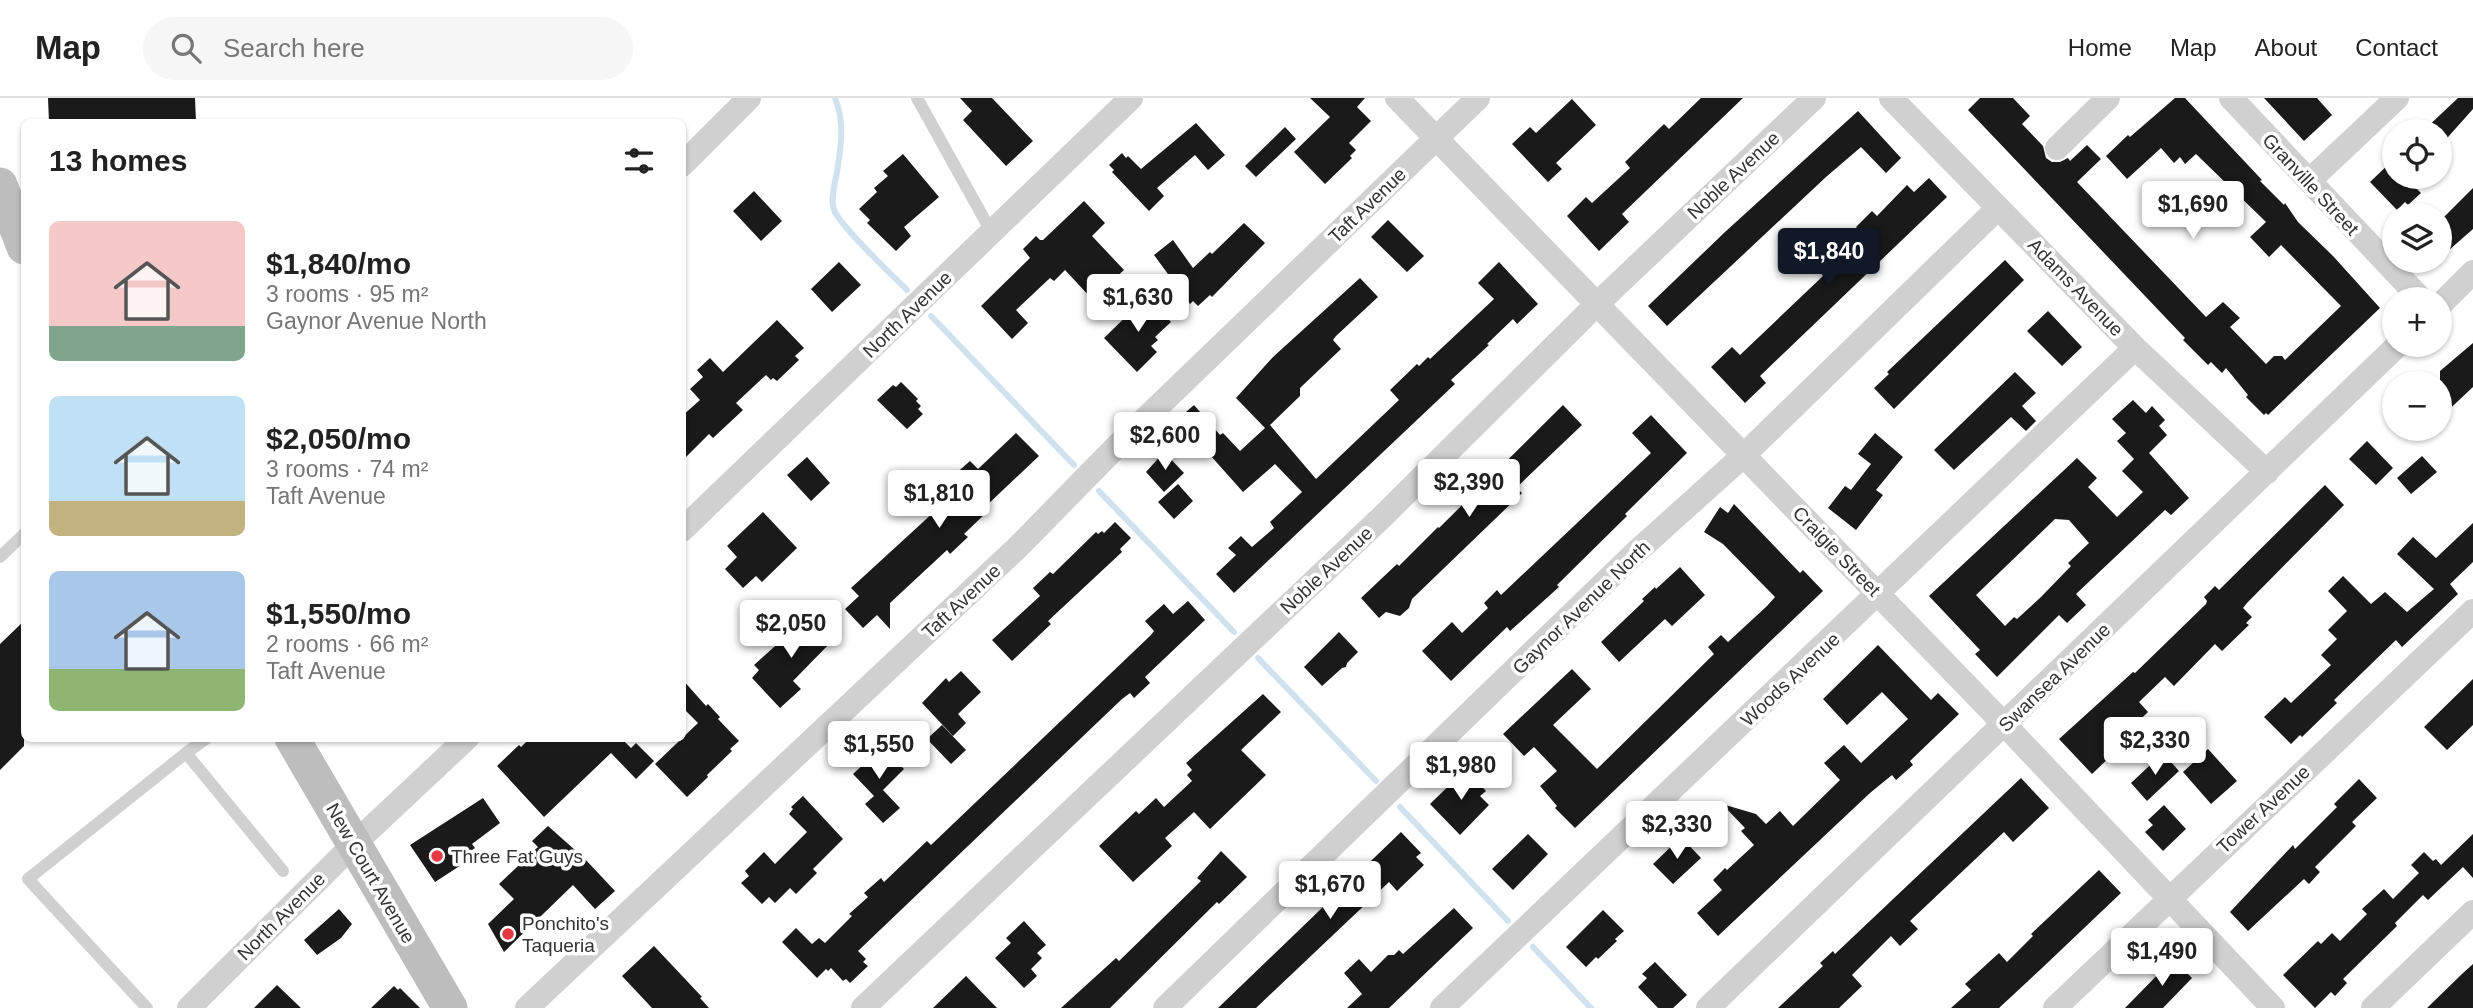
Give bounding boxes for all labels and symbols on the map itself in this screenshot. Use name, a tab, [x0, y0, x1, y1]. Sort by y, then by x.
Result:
street label: Noble Avenue	[1683, 127, 1784, 223]
street label: Granville Street	[2258, 129, 2363, 240]
street label: Taft Avenue	[1324, 163, 1410, 247]
pin: $1,690	[2136, 181, 2250, 241]
pin: $1,840	[1772, 228, 1886, 288]
street label: Adams Avenue	[2024, 234, 2127, 340]
street label: North Avenue	[859, 267, 956, 362]
pin: $1,630	[1081, 274, 1195, 334]
pin: $2,600	[1108, 412, 1222, 472]
pin: $2,390	[1412, 460, 1526, 519]
pin: $1,810	[882, 470, 996, 530]
street label: Craigie Street	[1789, 502, 1885, 601]
street label: Noble Avenue	[1276, 522, 1377, 618]
street label: Gaynor Avenue North	[1508, 536, 1654, 678]
street label: Taft Avenue	[918, 560, 1005, 643]
pin: $2,050	[734, 601, 848, 660]
street label: Swansea Avenue	[1994, 619, 2114, 736]
street label: Woods Avenue	[1737, 628, 1844, 730]
pin: $2,330	[2098, 718, 2212, 777]
pin: $1,550	[822, 722, 936, 781]
pin: $1,980	[1404, 742, 1518, 802]
street label: Tower Avenue	[2213, 761, 2314, 858]
street label: New Court Avenue	[322, 800, 419, 947]
pin: $2,330	[1620, 802, 1734, 861]
place label: Three Fat Guys	[451, 846, 583, 867]
marker: Three Fat Guys	[429, 848, 445, 864]
pin: $1,670	[1273, 862, 1387, 921]
street label: North Avenue	[233, 868, 329, 964]
place label: Ponchito's Taqueria	[522, 913, 609, 956]
marker: Ponchito's Taqueria	[500, 926, 516, 942]
pin: $1,490	[2105, 928, 2219, 988]

